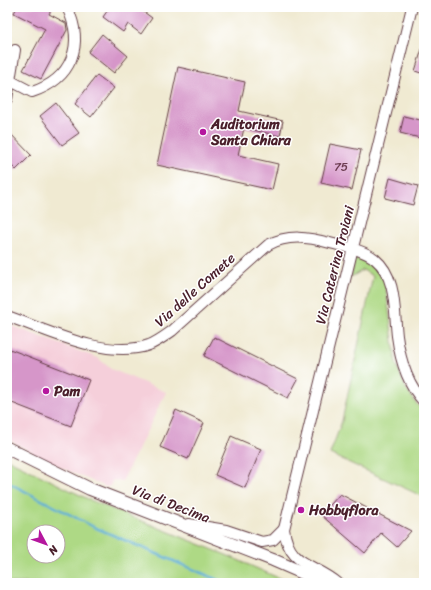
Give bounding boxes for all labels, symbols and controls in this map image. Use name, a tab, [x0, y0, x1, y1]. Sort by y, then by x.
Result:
place label: Auditorium Santa Chiara	[210, 112, 292, 153]
marker: Auditorium Santa Chiara	[198, 127, 208, 137]
house number: 75	[334, 156, 348, 178]
street label: Via Caterina Troiani	[308, 202, 362, 327]
street label: Via delle Comete	[149, 246, 241, 334]
place label: Pam	[54, 379, 81, 404]
marker: Pam	[41, 386, 51, 396]
street label: Via di Decima	[128, 478, 214, 530]
place label: Hobbyflora	[308, 498, 379, 523]
marker: Hobbyflora	[296, 505, 306, 515]
north arrow	[26, 524, 66, 564]
text: N	[43, 540, 63, 560]

